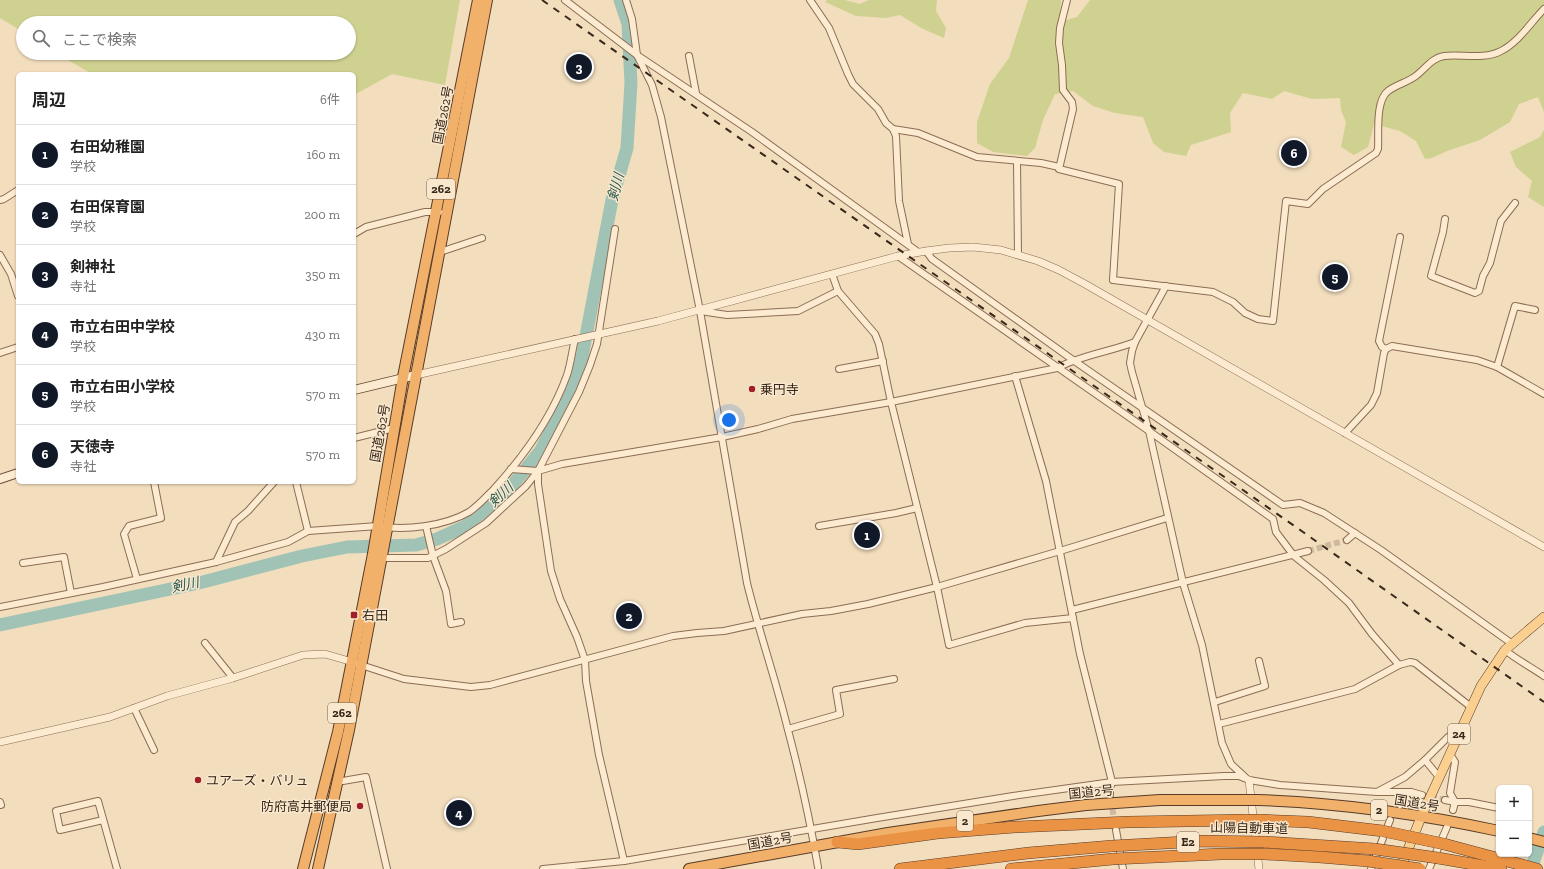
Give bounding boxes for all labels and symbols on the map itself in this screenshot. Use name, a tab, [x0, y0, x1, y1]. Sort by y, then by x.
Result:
pin: 3	[566, 52, 592, 82]
street label: 国道262号	[430, 84, 456, 146]
pin: 6	[1281, 138, 1307, 168]
water label: 剣川	[604, 169, 628, 203]
road number: 262	[427, 179, 455, 199]
pin: 5	[1322, 262, 1348, 292]
place label: 乗円寺	[760, 382, 799, 397]
marker: 乗円寺	[747, 384, 757, 394]
street label: 国道262号	[367, 402, 393, 464]
your location	[719, 410, 739, 430]
water label: 剣川	[485, 478, 518, 511]
pin: 1	[854, 520, 880, 550]
water label: 剣川	[170, 573, 202, 596]
pin: 2	[616, 601, 642, 631]
place label: 右田	[362, 608, 388, 623]
marker: 右田	[349, 610, 359, 620]
road number: 262	[328, 703, 356, 723]
road number: 24	[1448, 724, 1470, 744]
place label: ユアーズ・バリュ	[206, 773, 309, 788]
marker: ユアーズ・バリュ	[193, 775, 203, 785]
street label: 国道2号	[1068, 783, 1114, 801]
street label: 国道2号	[1393, 792, 1441, 814]
pin: 4	[446, 798, 472, 828]
place label: 防府高井郵便局	[261, 799, 352, 814]
road number: 2	[1371, 800, 1387, 820]
marker: 防府高井郵便局	[355, 801, 365, 811]
road number: 2	[957, 811, 973, 831]
street label: 山陽自動車道	[1210, 820, 1288, 836]
street label: 国道2号	[746, 830, 794, 852]
road number: E2	[1177, 832, 1199, 852]

